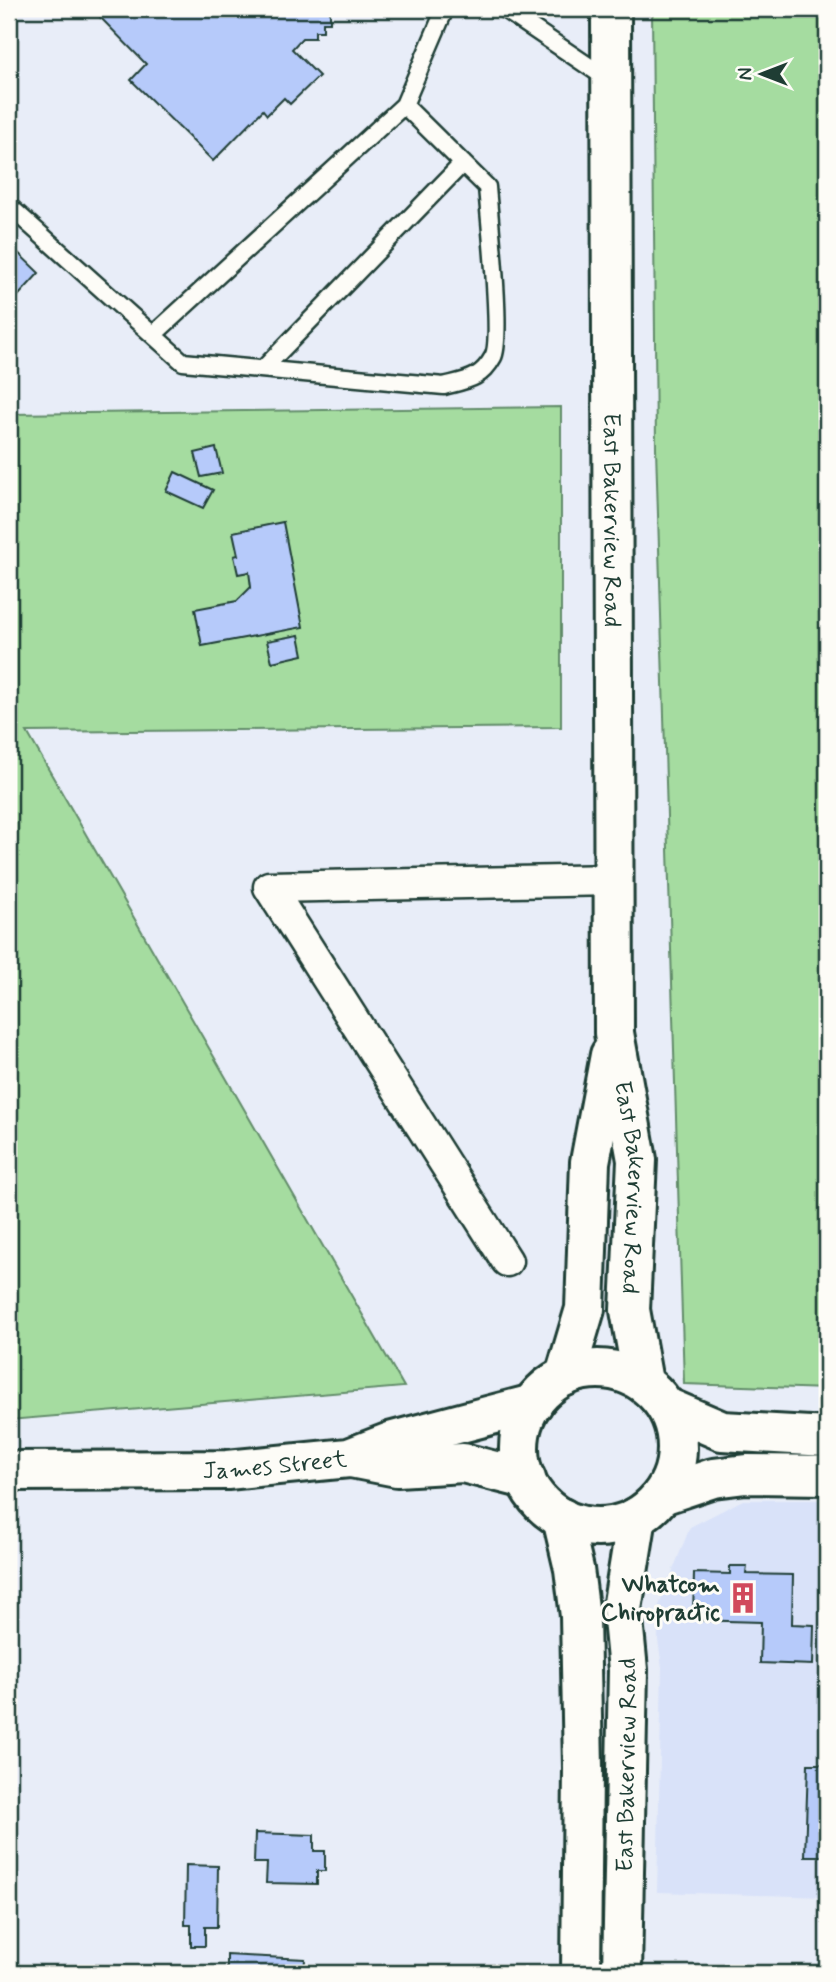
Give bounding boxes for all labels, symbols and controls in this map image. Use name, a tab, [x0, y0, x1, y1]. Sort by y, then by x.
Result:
north arrow	[728, 38, 798, 108]
text: N	[734, 68, 759, 80]
street label: East Bakerview Road	[595, 413, 627, 627]
street label: East Bakerview Road	[606, 1079, 651, 1295]
street label: James Street	[203, 1444, 348, 1487]
place label: Whatcom Chiropractic	[601, 1570, 720, 1629]
building icon: Whatcom Chiropractic	[726, 1581, 760, 1615]
street label: East Bakerview Road	[610, 1656, 645, 1873]

